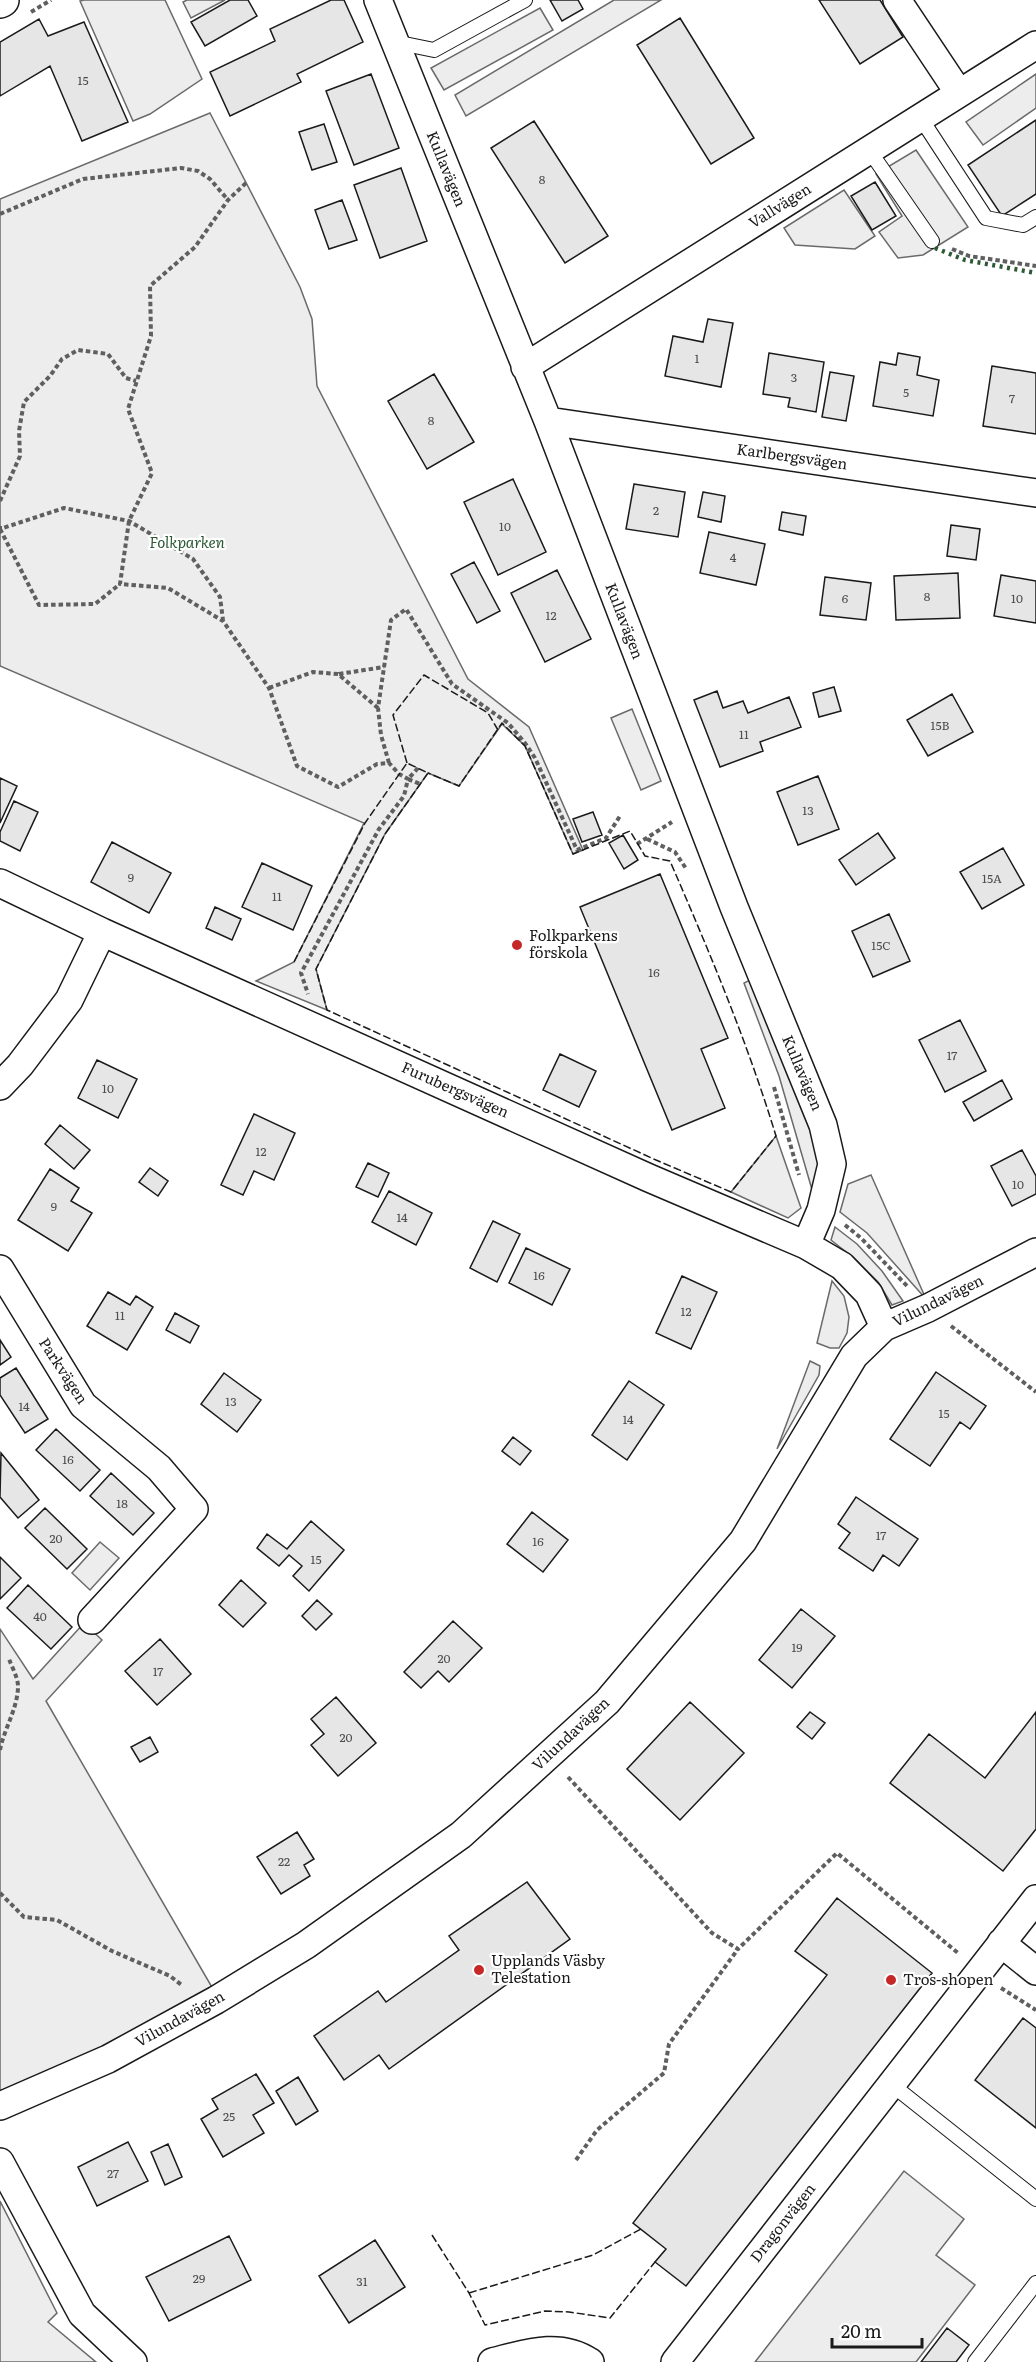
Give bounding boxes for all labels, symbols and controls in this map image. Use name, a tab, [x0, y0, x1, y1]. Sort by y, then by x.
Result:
house number: 15	[78, 71, 88, 89]
street label: Kullavägen	[422, 127, 473, 210]
house number: 8	[539, 170, 546, 188]
street label: Vallvägen	[743, 176, 815, 233]
house number: 1	[695, 349, 700, 367]
house number: 3	[791, 368, 797, 386]
house number: 5	[903, 383, 909, 401]
house number: 7	[1009, 389, 1015, 407]
house number: 8	[428, 411, 435, 429]
street label: Karlbergsvägen	[735, 436, 849, 475]
house number: 2	[653, 501, 659, 519]
house number: 10	[499, 517, 511, 535]
park label: Folkparken	[149, 530, 225, 553]
house number: 4	[730, 548, 737, 566]
street label: Kullavägen	[600, 579, 651, 662]
house number: 8	[924, 587, 931, 605]
house number: 6	[842, 589, 849, 607]
house number: 10	[1011, 589, 1023, 607]
house number: 12	[546, 606, 556, 624]
house number: 15B	[931, 716, 950, 734]
house number: 11	[739, 725, 749, 743]
house number: 13	[802, 801, 814, 819]
house number: 9	[128, 868, 134, 886]
house number: 15A	[982, 869, 1002, 887]
house number: 11	[272, 887, 282, 905]
place label: Folkparkens förskola	[529, 923, 618, 963]
house number: 15C	[871, 936, 891, 954]
marker: Folkparkens förskola	[510, 938, 524, 952]
house number: 16	[648, 963, 660, 981]
street label: Kullavägen	[777, 1031, 830, 1114]
house number: 17	[947, 1046, 957, 1064]
street label: Furubergsvägen	[398, 1055, 513, 1123]
house number: 10	[102, 1079, 114, 1097]
house number: 12	[256, 1142, 266, 1160]
house number: 10	[1012, 1175, 1024, 1193]
house number: 9	[51, 1197, 57, 1215]
house number: 14	[396, 1208, 408, 1226]
house number: 16	[533, 1266, 545, 1284]
street label: Vilundavägen	[888, 1268, 987, 1332]
house number: 12	[681, 1302, 691, 1320]
house number: 11	[115, 1306, 125, 1324]
street label: Parkvägen	[34, 1332, 94, 1408]
house number: 13	[225, 1392, 237, 1410]
house number: 14	[18, 1397, 30, 1415]
house number: 15	[939, 1404, 949, 1422]
house number: 14	[622, 1410, 634, 1428]
house number: 16	[62, 1450, 74, 1468]
house number: 18	[116, 1494, 128, 1512]
house number: 17	[876, 1526, 886, 1544]
house number: 20	[49, 1529, 63, 1547]
house number: 16	[532, 1532, 544, 1550]
house number: 15	[311, 1550, 321, 1568]
house number: 40	[33, 1607, 47, 1625]
house number: 19	[791, 1638, 803, 1656]
house number: 20	[437, 1649, 451, 1667]
house number: 17	[153, 1662, 163, 1680]
street label: Vilundavägen	[526, 1691, 614, 1775]
house number: 20	[339, 1728, 353, 1746]
house number: 22	[278, 1852, 290, 1870]
place label: Upplands Väsby Telestation	[491, 1948, 605, 1988]
marker: Upplands Väsby Telestation	[472, 1963, 486, 1977]
place label: Tros-shopen	[903, 1967, 993, 1990]
marker: Tros-shopen	[884, 1973, 898, 1987]
street label: Vilundavägen	[130, 1984, 228, 2052]
house number: 25	[223, 2107, 235, 2125]
house number: 27	[107, 2164, 119, 2182]
street label: Dragonvägen	[743, 2177, 820, 2267]
house number: 29	[193, 2269, 205, 2287]
house number: 31	[356, 2272, 368, 2290]
scale bar	[832, 2311, 922, 2349]
text: 20 m	[841, 2317, 882, 2344]

